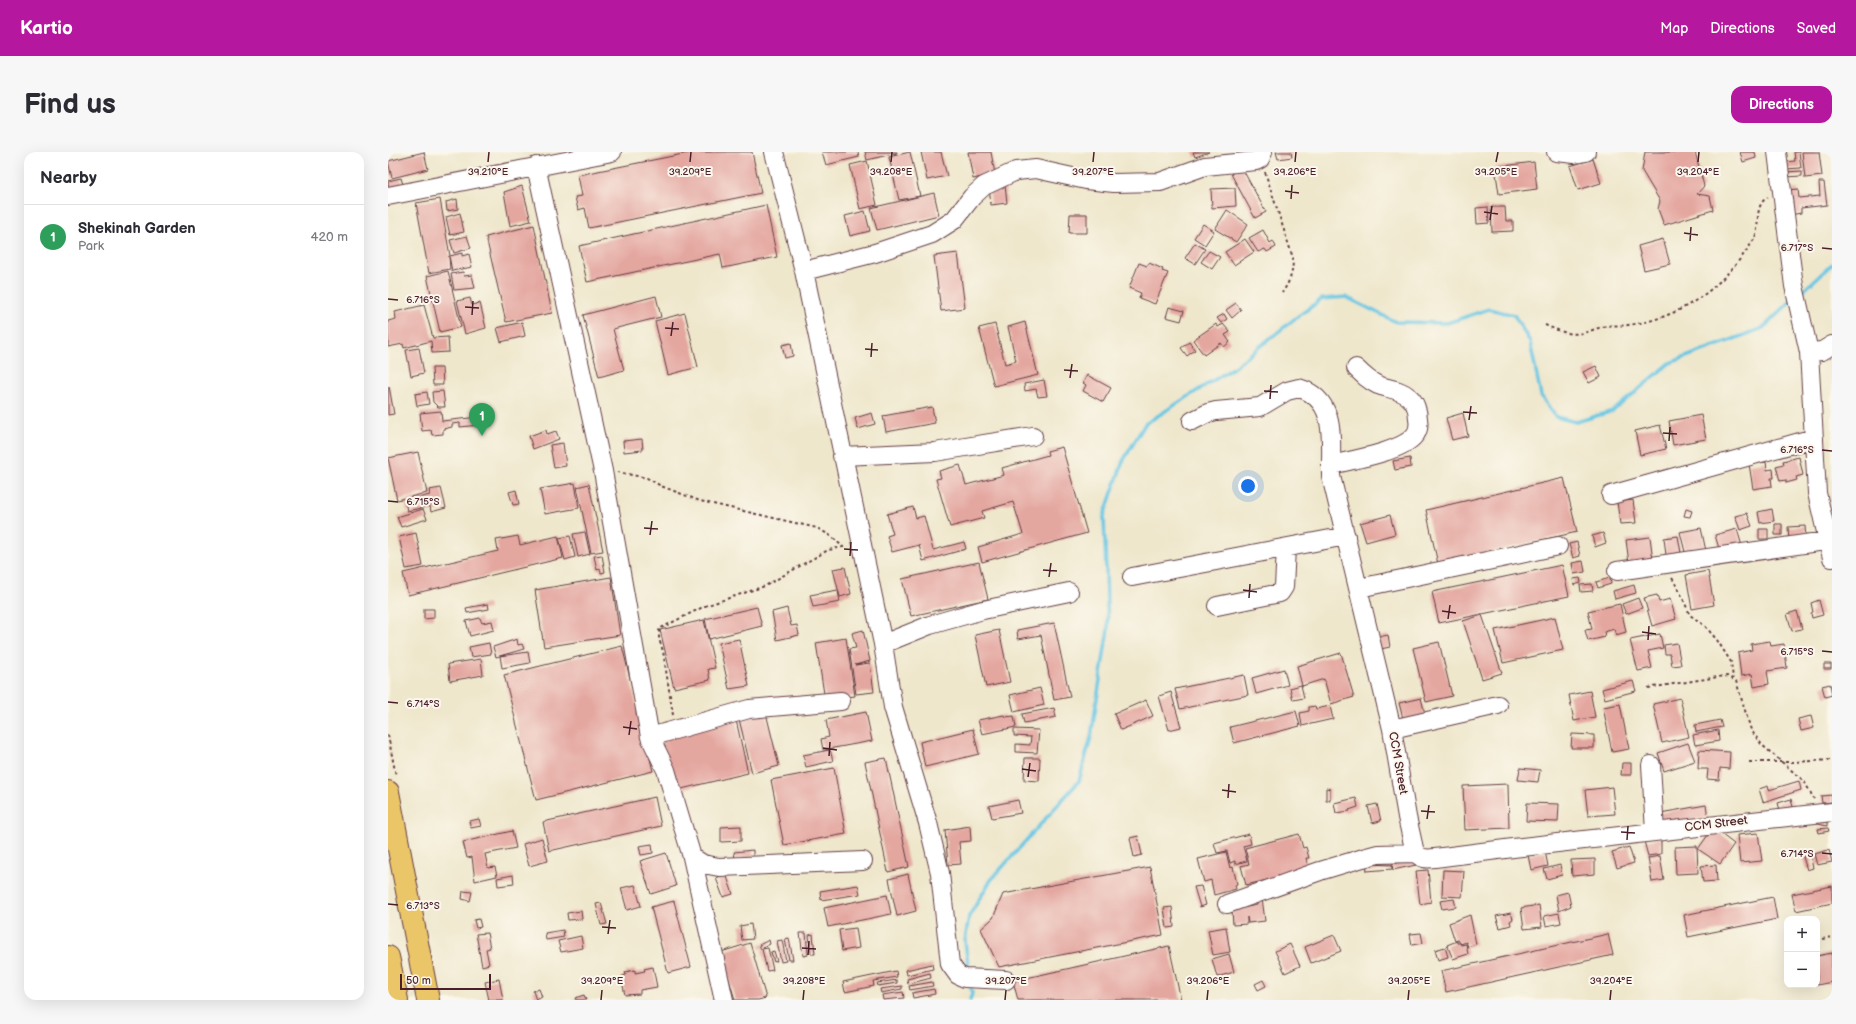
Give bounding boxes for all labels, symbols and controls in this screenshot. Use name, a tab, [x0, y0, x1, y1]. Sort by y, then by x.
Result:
text: Kartio	[20, 17, 73, 40]
text: Map	[1660, 20, 1688, 37]
text: Directions	[1710, 20, 1775, 37]
text: Saved	[1797, 20, 1836, 37]
button: Directions	[1731, 86, 1832, 123]
text: Find us	[24, 88, 116, 121]
text: 39.210°E	[468, 166, 509, 178]
text: 39.209°E	[669, 166, 712, 178]
text: 39.208°E	[870, 166, 913, 178]
text: 39.207°E	[1072, 166, 1114, 178]
text: 39.206°E	[1274, 166, 1317, 178]
text: 39.205°E	[1475, 166, 1518, 178]
text: 39.204°E	[1677, 166, 1720, 178]
text: Nearby	[40, 168, 97, 188]
text: Shekinah Garden	[78, 219, 196, 238]
text: 1	[50, 229, 56, 245]
text: 420 m	[310, 229, 348, 245]
text: Park	[78, 238, 104, 254]
text: 6.717°S	[1781, 242, 1813, 254]
text: 6.716°S	[406, 294, 440, 306]
pin: 1	[469, 403, 495, 436]
text: 6.716°S	[1780, 444, 1814, 456]
your location	[1238, 476, 1258, 496]
text: 6.715°S	[406, 496, 440, 508]
text: 6.715°S	[1780, 646, 1814, 658]
text: 6.714°S	[406, 698, 440, 710]
street label: CCM Street	[1385, 730, 1411, 796]
street label: CCM Street	[1684, 813, 1749, 835]
text: 6.714°S	[1780, 848, 1814, 860]
text: 6.713°S	[406, 900, 440, 912]
map controls	[1784, 916, 1820, 988]
button: +	[1784, 916, 1820, 952]
button: −	[1784, 952, 1820, 988]
scale bar	[400, 972, 491, 991]
text: 50 m	[406, 974, 431, 987]
text: 39.209°E	[581, 975, 624, 987]
text: 39.208°E	[783, 975, 826, 987]
text: 39.207°E	[985, 975, 1027, 987]
text: 39.206°E	[1187, 975, 1230, 987]
text: 39.205°E	[1388, 975, 1431, 987]
text: 39.204°E	[1590, 975, 1633, 987]

